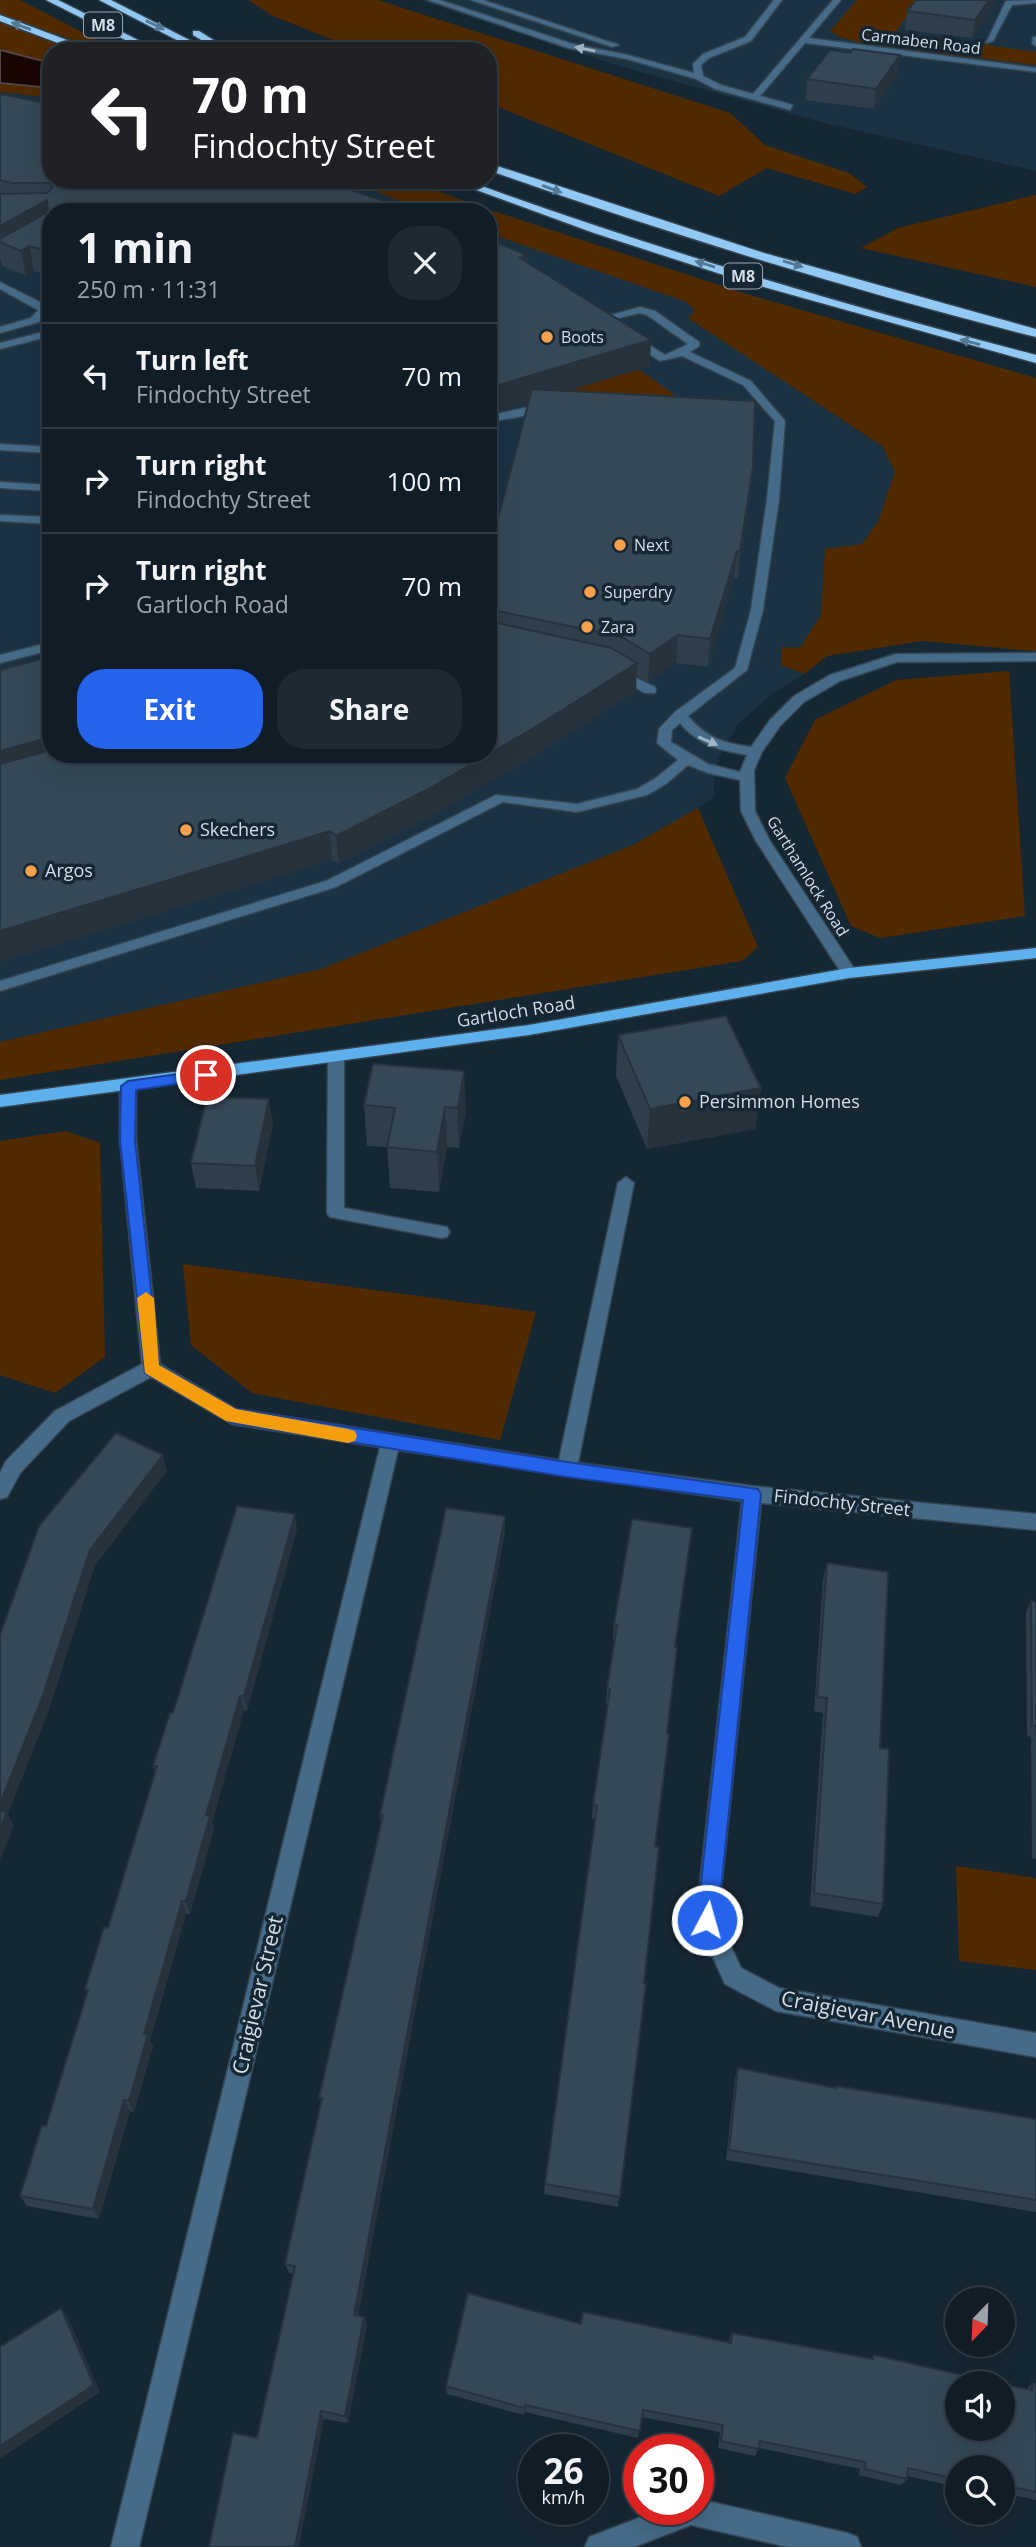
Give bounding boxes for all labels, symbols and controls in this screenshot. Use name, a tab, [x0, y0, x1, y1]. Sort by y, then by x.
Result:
road number: M8	[84, 13, 122, 38]
one-way arrow	[11, 20, 32, 31]
one-way arrow	[145, 20, 165, 31]
street label: Carmaben Road	[860, 23, 982, 59]
one-way arrow	[574, 43, 596, 54]
text: 70 m	[192, 61, 309, 127]
icon: left	[77, 70, 168, 161]
text: Findochty Street	[192, 124, 435, 167]
one-way arrow	[542, 184, 563, 195]
text: 1 min	[77, 218, 194, 275]
button: close	[388, 226, 462, 300]
one-way arrow	[694, 258, 715, 268]
one-way arrow	[783, 259, 804, 269]
road number: M8	[724, 264, 762, 288]
text: 250 m · 11:31	[77, 273, 220, 305]
place label: Boots	[561, 326, 604, 348]
marker: Boots	[539, 329, 555, 345]
one-way arrow	[959, 336, 981, 347]
text: Turn left	[136, 342, 248, 378]
icon: left	[77, 357, 115, 395]
text: 70 m	[401, 358, 462, 394]
text: Findochty Street	[136, 378, 311, 410]
text: Turn right	[136, 447, 267, 483]
icon: right	[77, 462, 115, 500]
text: 100 m	[387, 463, 462, 499]
text: Findochty Street	[136, 483, 311, 515]
place label: Next	[634, 534, 669, 556]
marker: Next	[612, 537, 628, 553]
text: Turn right	[136, 552, 267, 588]
icon: right	[77, 567, 115, 605]
text: 70 m	[401, 568, 462, 604]
place label: Superdry	[604, 581, 673, 603]
marker: Superdry	[582, 584, 598, 600]
text: Gartloch Road	[136, 588, 289, 620]
place label: Zara	[601, 616, 634, 638]
marker: Zara	[579, 619, 595, 635]
button: Exit	[77, 669, 263, 749]
button: Share	[277, 669, 462, 749]
one-way arrow	[698, 736, 719, 747]
street label: Garthamlock Road	[762, 812, 854, 940]
place label: Skechers	[200, 817, 275, 841]
marker: Skechers	[178, 822, 194, 838]
place label: Argos	[45, 858, 93, 882]
marker: Argos	[23, 863, 39, 879]
street label: Gartloch Road	[455, 990, 577, 1032]
pin	[176, 1045, 236, 1105]
icon: arrive	[187, 1056, 225, 1094]
place label: Persimmon Homes	[699, 1089, 860, 1113]
marker: Persimmon Homes	[677, 1094, 693, 1110]
street label: Findochty Street	[773, 1483, 911, 1521]
position arrow	[670, 1883, 744, 1957]
street label: Craigievar Street	[225, 1913, 289, 2077]
street label: Craigievar Avenue	[779, 1983, 958, 2045]
north arrow	[945, 2287, 1015, 2357]
map controls	[945, 2287, 1015, 2525]
button: sound	[945, 2371, 1015, 2441]
speed limit sign: 30	[623, 2434, 714, 2525]
text: 26	[543, 2447, 584, 2494]
button: search	[945, 2455, 1015, 2525]
text: km/h	[542, 2485, 585, 2509]

